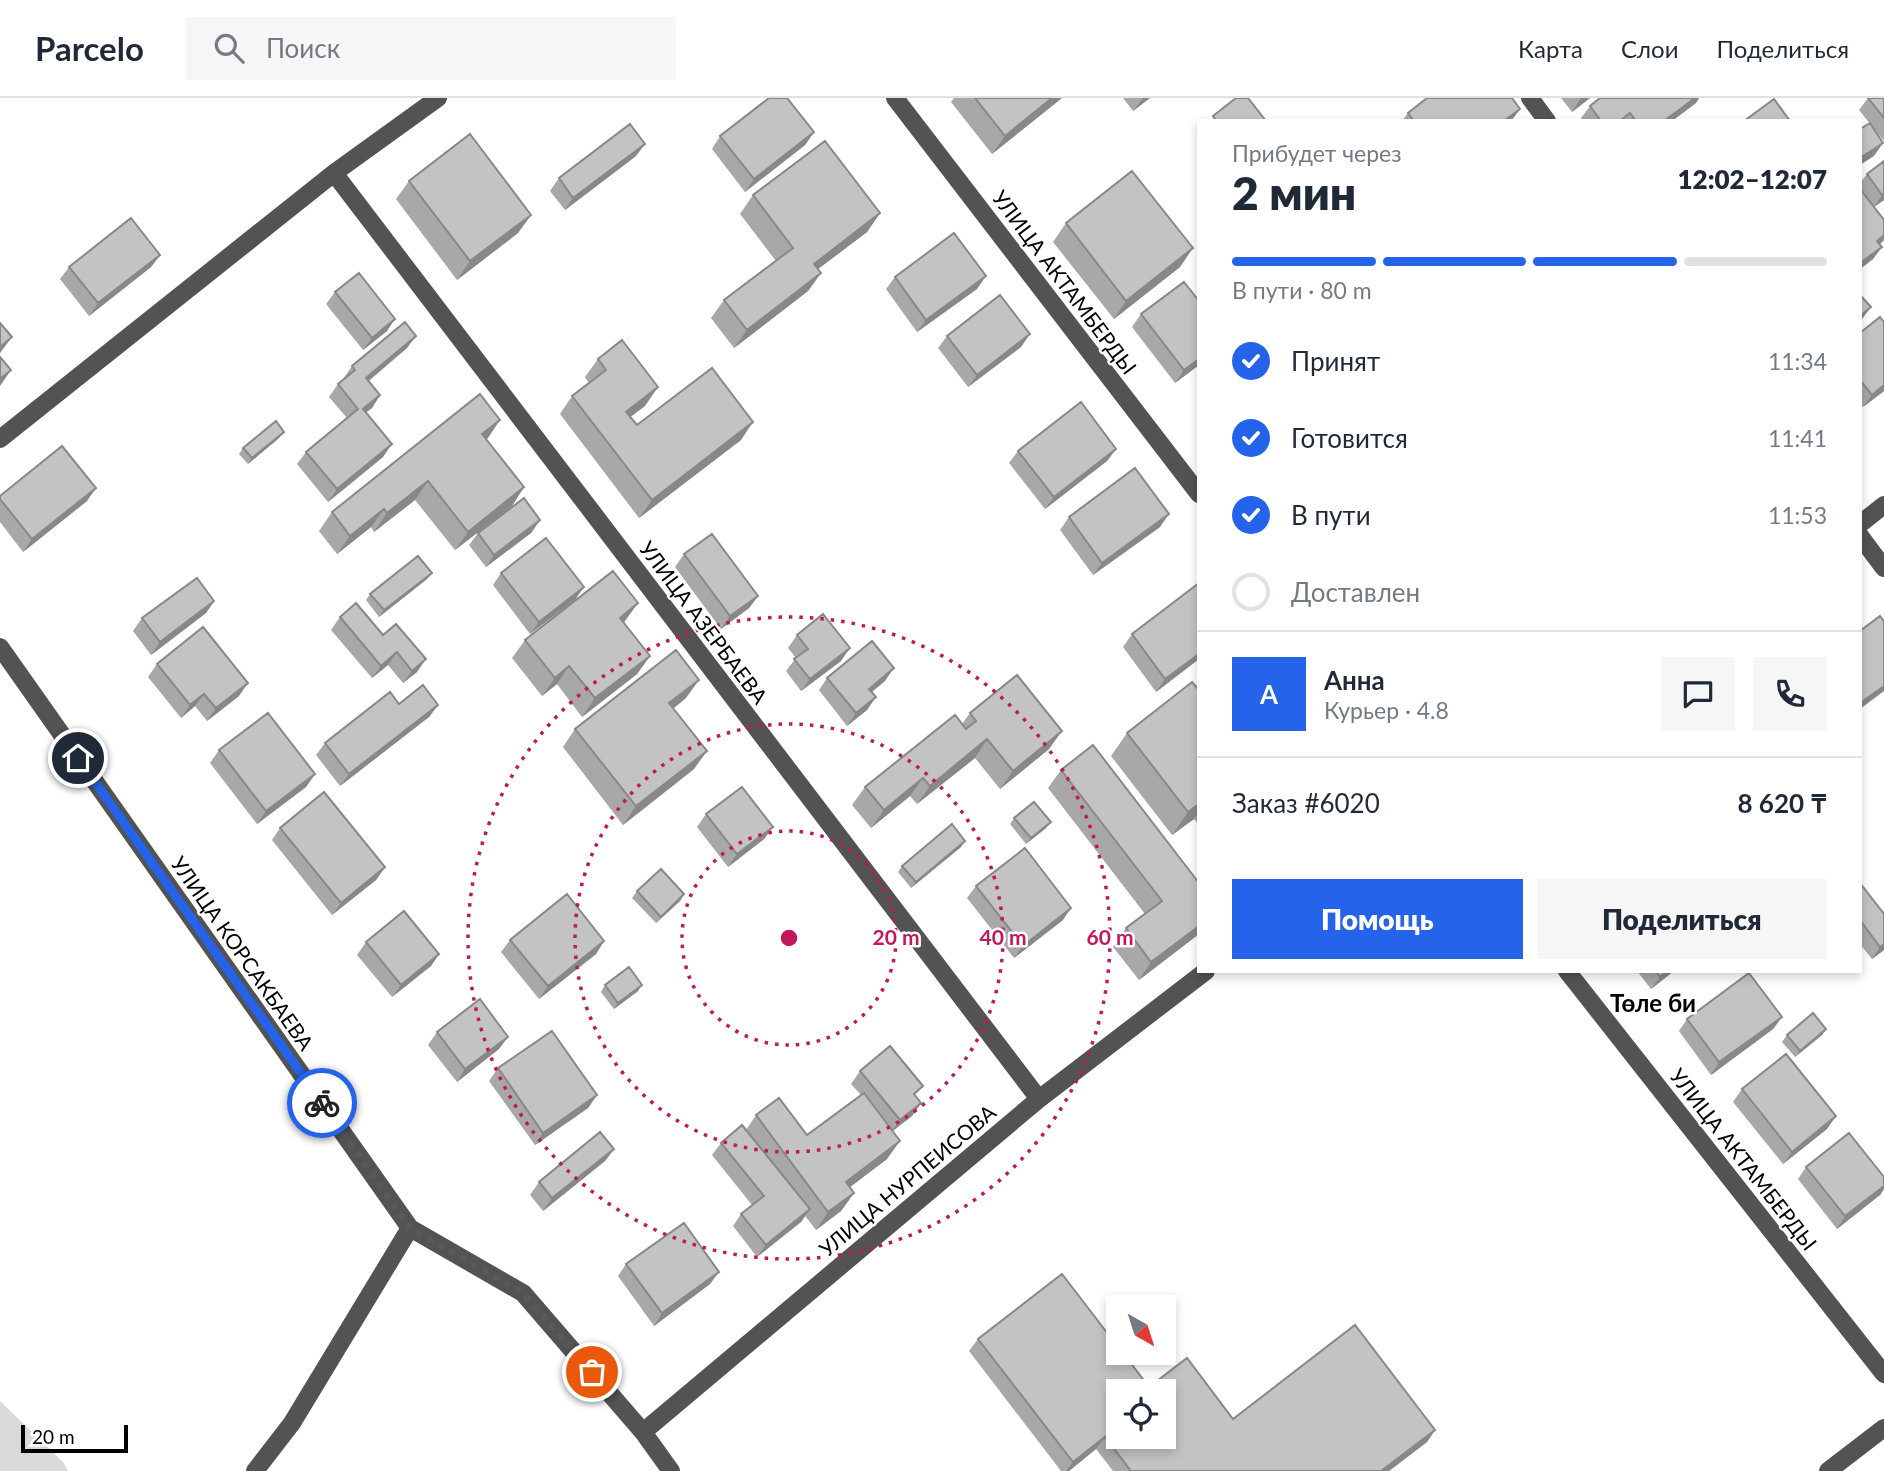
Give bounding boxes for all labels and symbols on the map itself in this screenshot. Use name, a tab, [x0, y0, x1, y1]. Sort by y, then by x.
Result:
street label: УЛИЦА АКТАМБЕРДЫ	[988, 185, 1142, 379]
street label: УЛИЦА АЗЕРБАЕВА	[635, 536, 774, 709]
pin	[48, 728, 108, 788]
street label: УЛИЦА КОРСАКБАЕВА	[167, 851, 320, 1055]
text: 20 m	[872, 924, 920, 949]
text: 40 m	[979, 924, 1027, 949]
text: 60 m	[1086, 924, 1134, 949]
centre of rings	[777, 926, 801, 950]
district label: Төле би	[1610, 988, 1696, 1017]
street label: УЛИЦА АКТАМБЕРДЫ	[1665, 1063, 1823, 1255]
courier	[287, 1068, 357, 1138]
street label: УЛИЦА НУРПЕИСОВА	[814, 1098, 1001, 1261]
north arrow	[1106, 1295, 1176, 1365]
pin	[562, 1342, 622, 1402]
scale bar	[21, 1422, 128, 1454]

